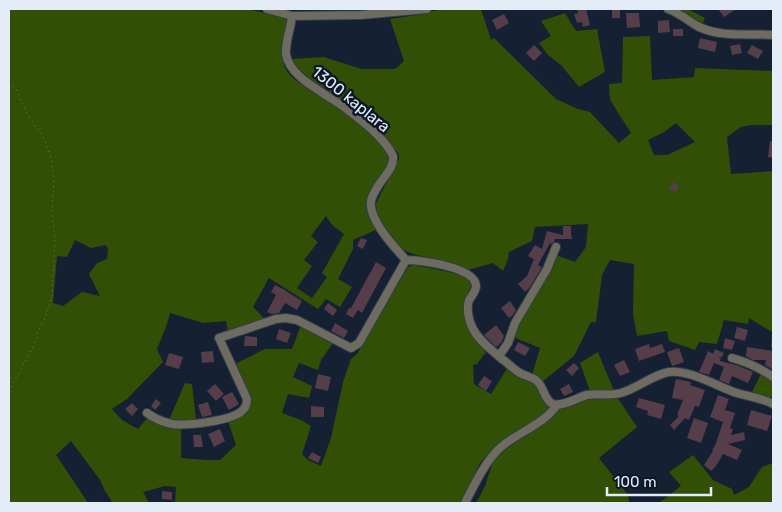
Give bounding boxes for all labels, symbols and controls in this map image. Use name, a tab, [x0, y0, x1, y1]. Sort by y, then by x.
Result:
street label: 1300 kaplara	[308, 62, 394, 136]
scale bar	[607, 464, 711, 496]
text: 100 m	[614, 473, 656, 491]

